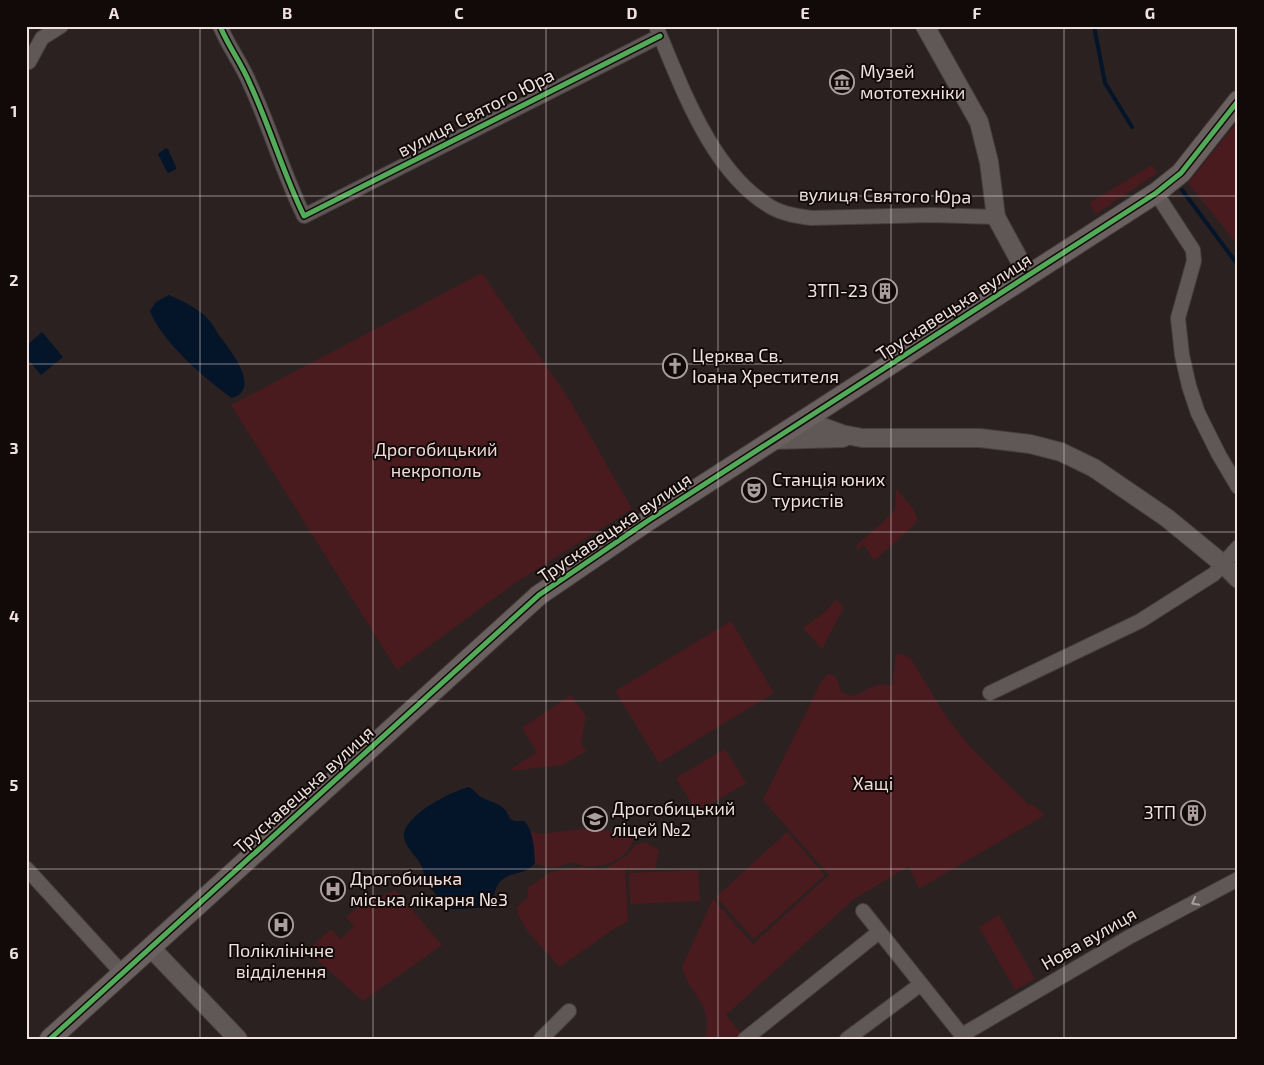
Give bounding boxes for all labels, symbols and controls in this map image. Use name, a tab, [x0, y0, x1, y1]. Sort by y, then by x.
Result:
text: A	[109, 3, 120, 22]
text: B	[282, 3, 292, 22]
text: C	[454, 3, 464, 22]
text: D	[627, 3, 638, 22]
text: E	[800, 3, 810, 22]
text: F	[973, 3, 982, 22]
text: G	[1145, 3, 1155, 22]
place label: Музей мототехніки	[860, 60, 965, 103]
street label: вулиця Святого Юра	[394, 63, 557, 161]
museum icon: Музей мототехніки	[829, 69, 855, 95]
text: 1	[11, 101, 17, 120]
street label: вулиця Святого Юра	[799, 182, 971, 208]
street label: Трускавецька вулиця	[872, 248, 1035, 365]
text: 2	[9, 270, 19, 289]
building icon: ЗТП-23	[872, 278, 898, 304]
place label: ЗТП-23	[807, 279, 868, 301]
place label: Церква Св. Іоана Хрестителя	[692, 344, 839, 387]
church icon: Церква Св. Іоана Хрестителя	[662, 353, 688, 379]
text: 3	[9, 438, 19, 457]
park label: Дрогобицький некрополь	[374, 438, 498, 481]
street label: Трускавецька вулиця	[533, 468, 695, 587]
place label: Станція юних туристів	[772, 468, 886, 511]
theatre icon: Станція юних туристів	[741, 477, 767, 503]
text: 4	[9, 606, 19, 625]
street label: Трускавецька вулиця	[229, 721, 378, 858]
park label: Хащі	[853, 772, 893, 794]
text: 5	[10, 775, 19, 794]
place label: Дрогобицький ліцей №2	[612, 797, 735, 840]
building icon: ЗТП	[1180, 800, 1206, 826]
place label: ЗТП	[1144, 801, 1176, 823]
school or university icon: Дрогобицький ліцей №2	[582, 806, 608, 832]
place label: Дрогобицька міська лікарня №3	[350, 867, 508, 910]
hospital icon: Дрогобицька міська лікарня №3	[320, 876, 346, 902]
one-way arrow	[1191, 896, 1200, 906]
street label: Нова вулиця	[1037, 902, 1140, 974]
hospital icon: Поліклінічне відділення	[268, 912, 294, 938]
place label: Поліклінічне відділення	[228, 939, 334, 982]
text: 6	[9, 943, 19, 962]

